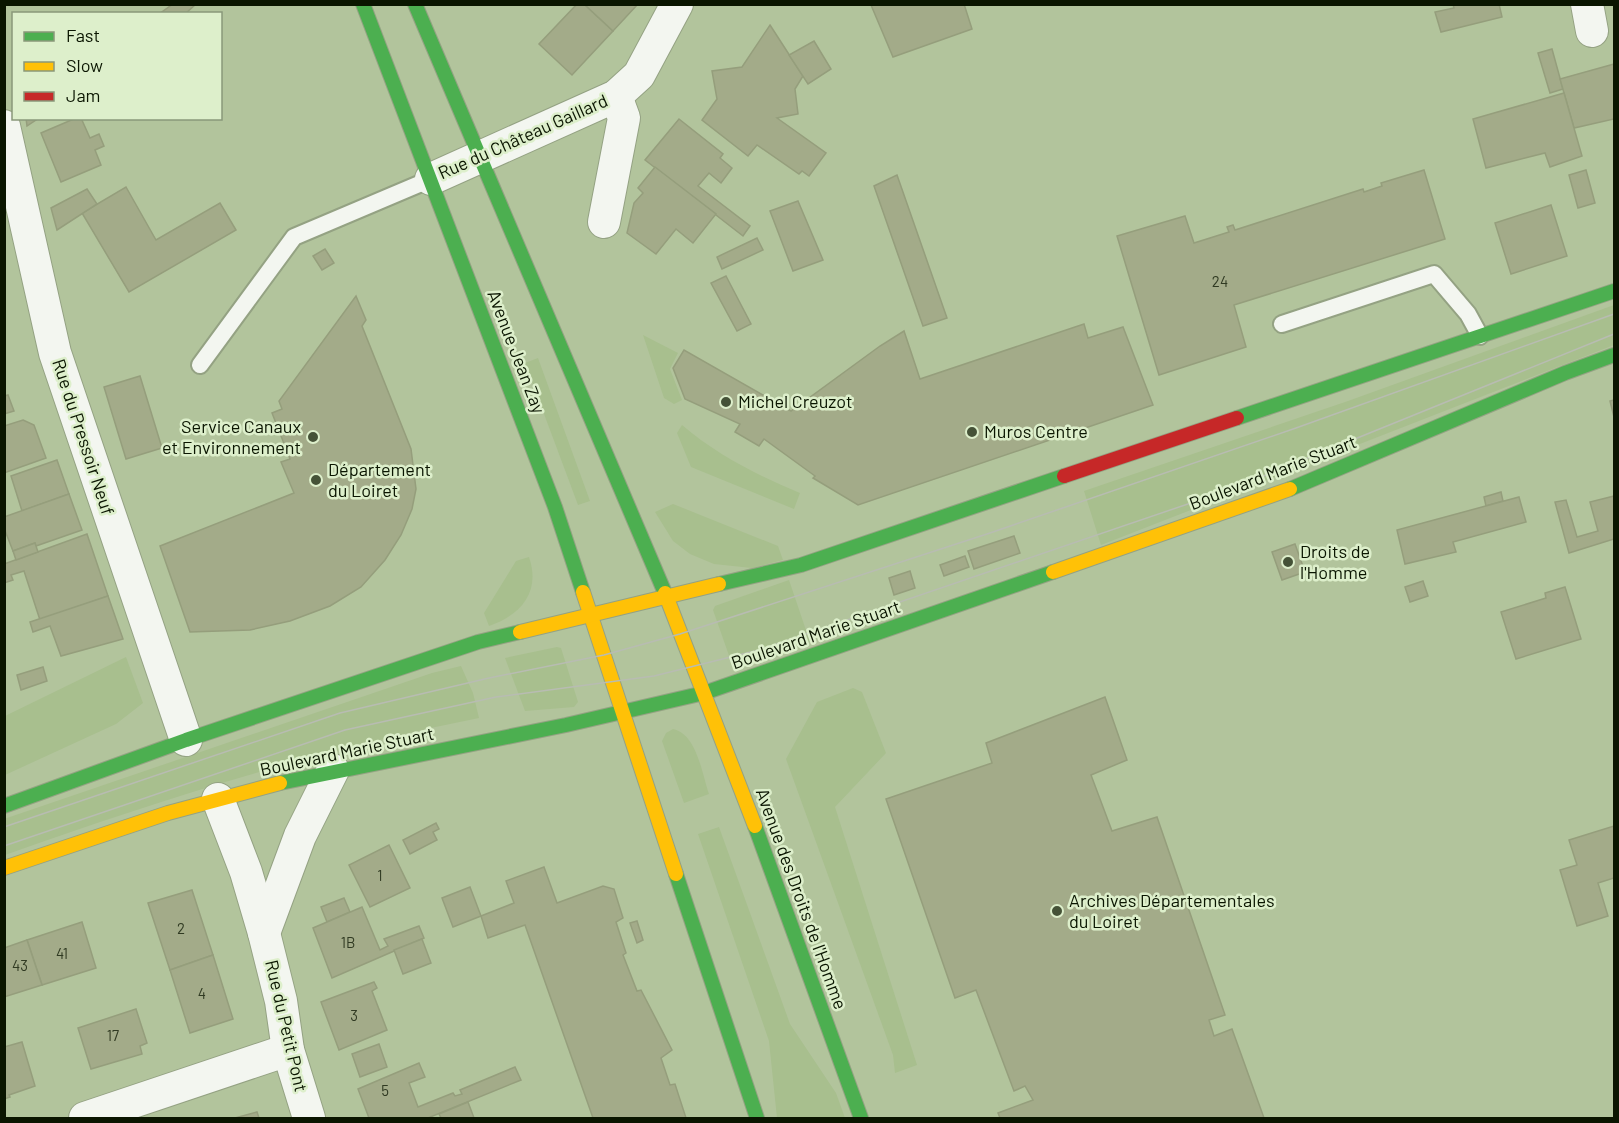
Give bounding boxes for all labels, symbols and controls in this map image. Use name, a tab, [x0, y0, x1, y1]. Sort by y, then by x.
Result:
legend	[12, 12, 222, 120]
text: Fast	[66, 24, 100, 46]
text: Slow	[66, 54, 103, 76]
text: Jam	[66, 84, 100, 106]
street label: Rue du Château Gaillard	[434, 89, 611, 183]
house number: 24	[1212, 272, 1228, 290]
street label: Avenue Jean Zay	[483, 287, 551, 416]
street label: Rue du Pressoir Neuf	[48, 356, 120, 518]
place label: Michel Creuzot	[738, 390, 853, 412]
marker: Michel Creuzot	[719, 395, 733, 409]
place label: Service Canaux et Environnement	[162, 415, 301, 458]
place label: Muros Centre	[984, 420, 1088, 442]
marker: Muros Centre	[965, 425, 979, 439]
marker: Service Canaux et Environnement	[306, 430, 320, 444]
street label: Boulevard Marie Stuart	[1186, 430, 1359, 514]
place label: Département du Loiret	[328, 458, 431, 501]
marker: Département du Loiret	[309, 473, 323, 487]
place label: Droits de l'Homme	[1300, 540, 1370, 583]
marker: Droits de l'Homme	[1281, 555, 1295, 569]
street label: Boulevard Marie Stuart	[728, 595, 903, 673]
street label: Boulevard Marie Stuart	[258, 722, 436, 780]
street label: Avenue des Droits de l'Homme	[752, 785, 852, 1012]
house number: 1	[377, 866, 383, 884]
place label: Archives Départementales du Loiret	[1069, 889, 1275, 932]
marker: Archives Départementales du Loiret	[1050, 904, 1064, 918]
house number: 2	[177, 919, 185, 937]
house number: 1B	[341, 933, 355, 951]
house number: 41	[56, 944, 68, 962]
house number: 43	[12, 956, 28, 974]
street label: Rue du Petit Pont	[261, 958, 313, 1094]
house number: 4	[198, 984, 206, 1002]
house number: 3	[350, 1006, 358, 1024]
house number: 17	[107, 1026, 119, 1044]
house number: 5	[381, 1081, 389, 1099]

